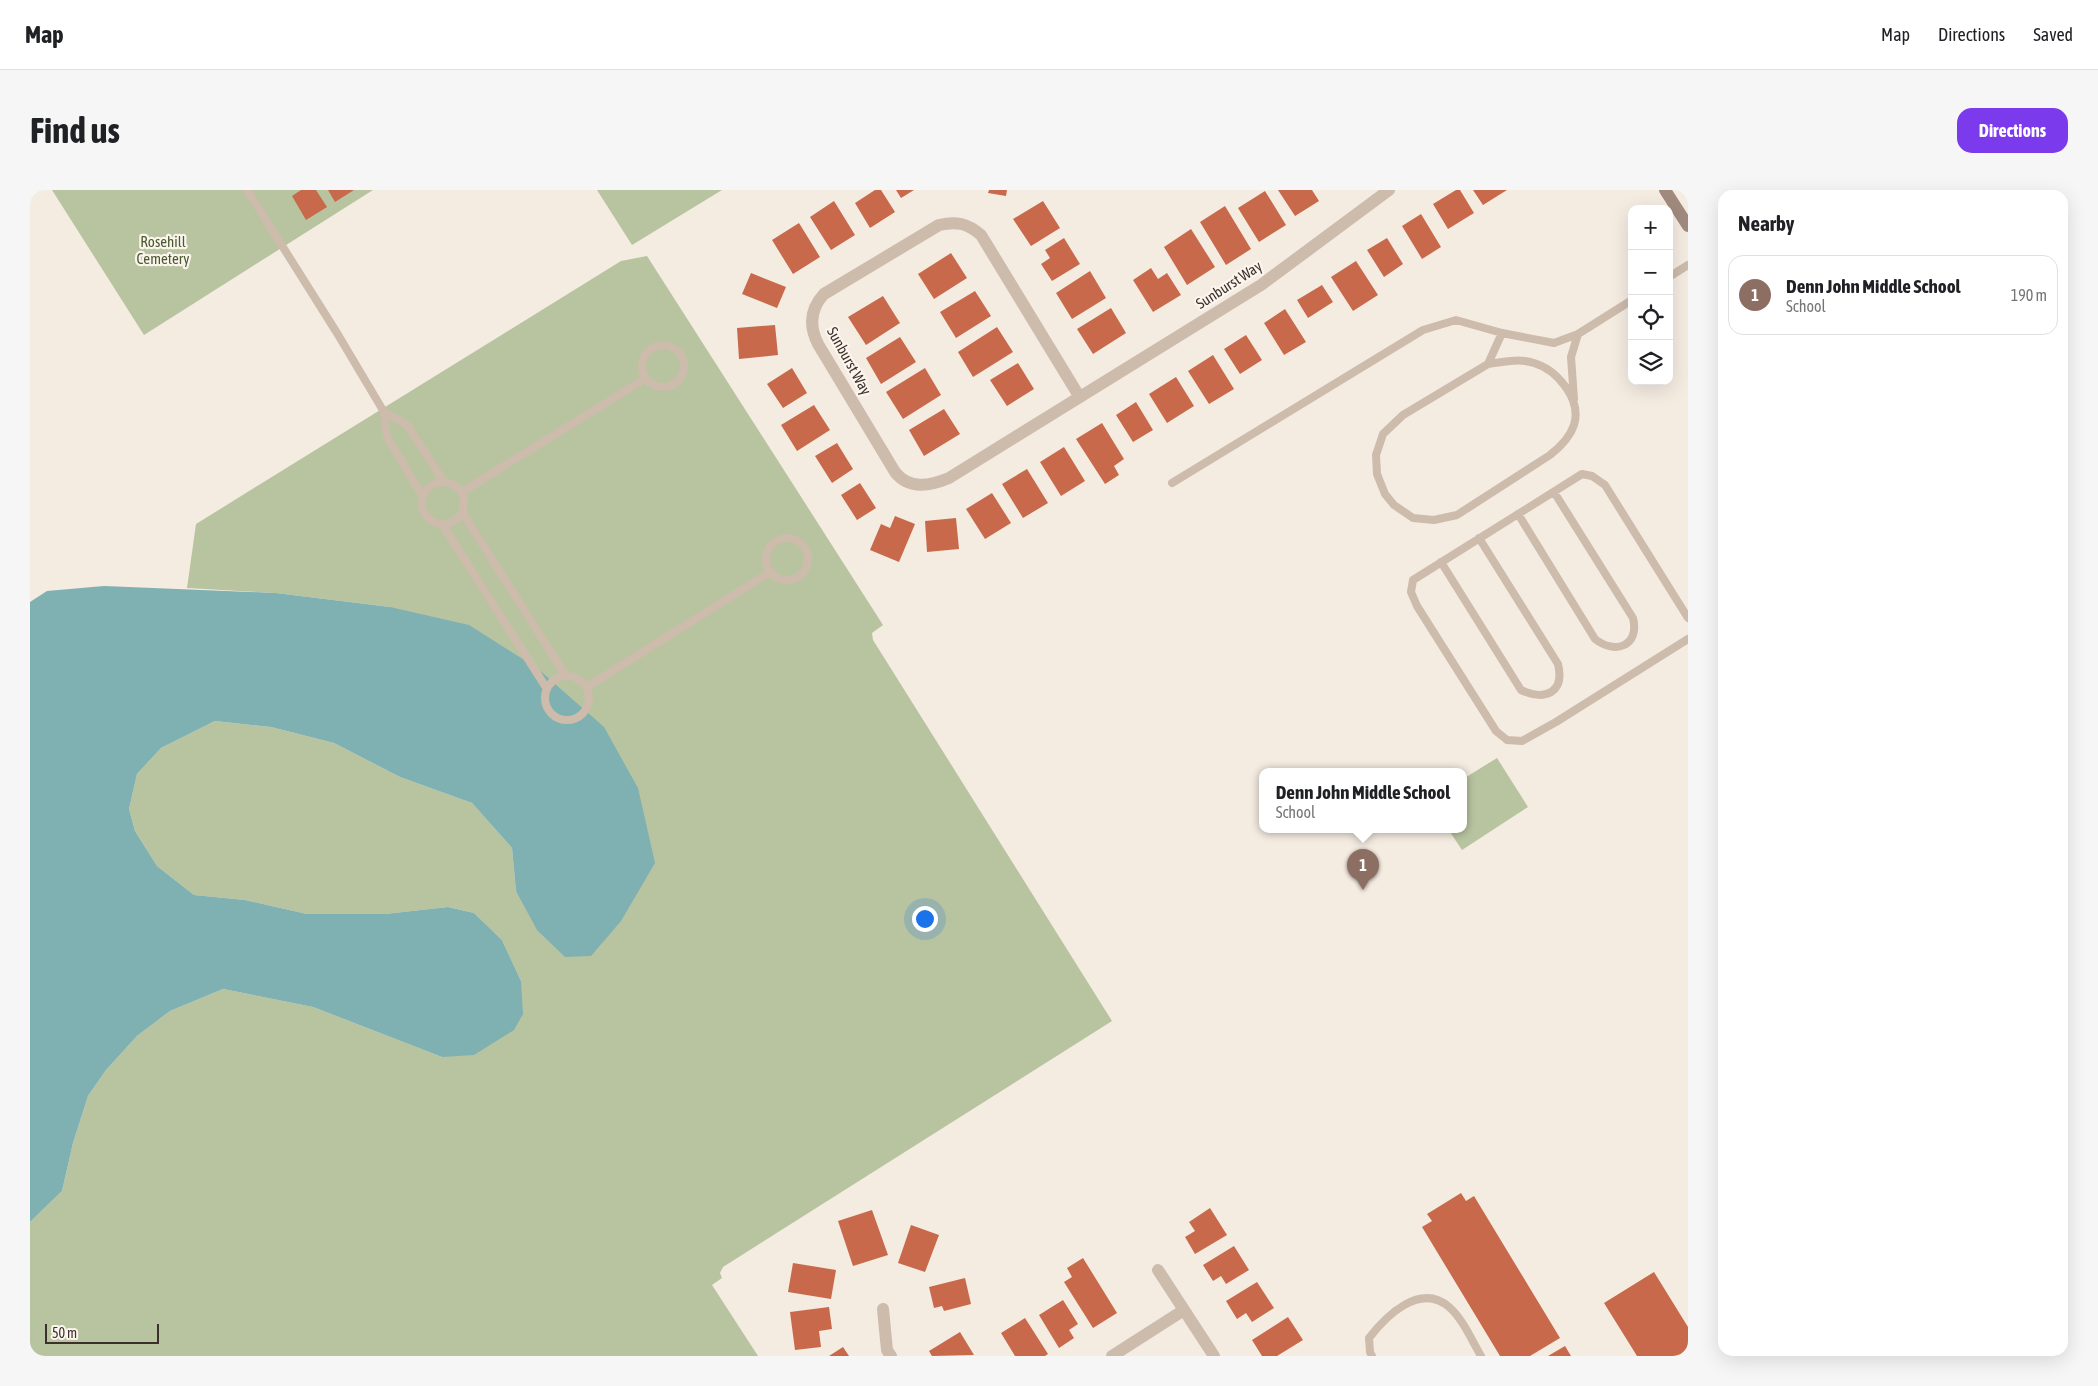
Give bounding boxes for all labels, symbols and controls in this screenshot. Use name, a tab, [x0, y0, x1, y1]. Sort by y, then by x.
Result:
text: Map	[25, 21, 64, 48]
text: Map	[1881, 24, 1910, 45]
text: Directions	[1938, 24, 2005, 45]
text: Saved	[2033, 24, 2073, 45]
button: Directions	[1957, 108, 2068, 153]
text: Find us	[30, 110, 120, 150]
map controls	[1628, 205, 1673, 385]
button: +	[1628, 205, 1673, 250]
text: Nearby	[1738, 211, 1794, 235]
park label: Rosehill Cemetery	[137, 233, 189, 267]
button: −	[1628, 250, 1673, 295]
street label: Sunburst Way	[1193, 257, 1265, 312]
text: Denn John Middle School	[1786, 275, 1961, 297]
text: 1	[1751, 286, 1759, 304]
text: 190 m	[2011, 286, 2047, 304]
button: locate	[1628, 295, 1673, 340]
text: School	[1786, 297, 1826, 315]
street label: Sunburst Way	[824, 324, 875, 398]
button: layers	[1628, 340, 1673, 385]
popup	[1259, 768, 1467, 833]
text: Denn John Middle School	[1276, 781, 1450, 803]
text: School	[1276, 803, 1315, 821]
pin: 1	[1347, 849, 1379, 890]
your location	[912, 906, 938, 932]
scale bar	[45, 1321, 159, 1344]
text: 50 m	[52, 1325, 77, 1341]

